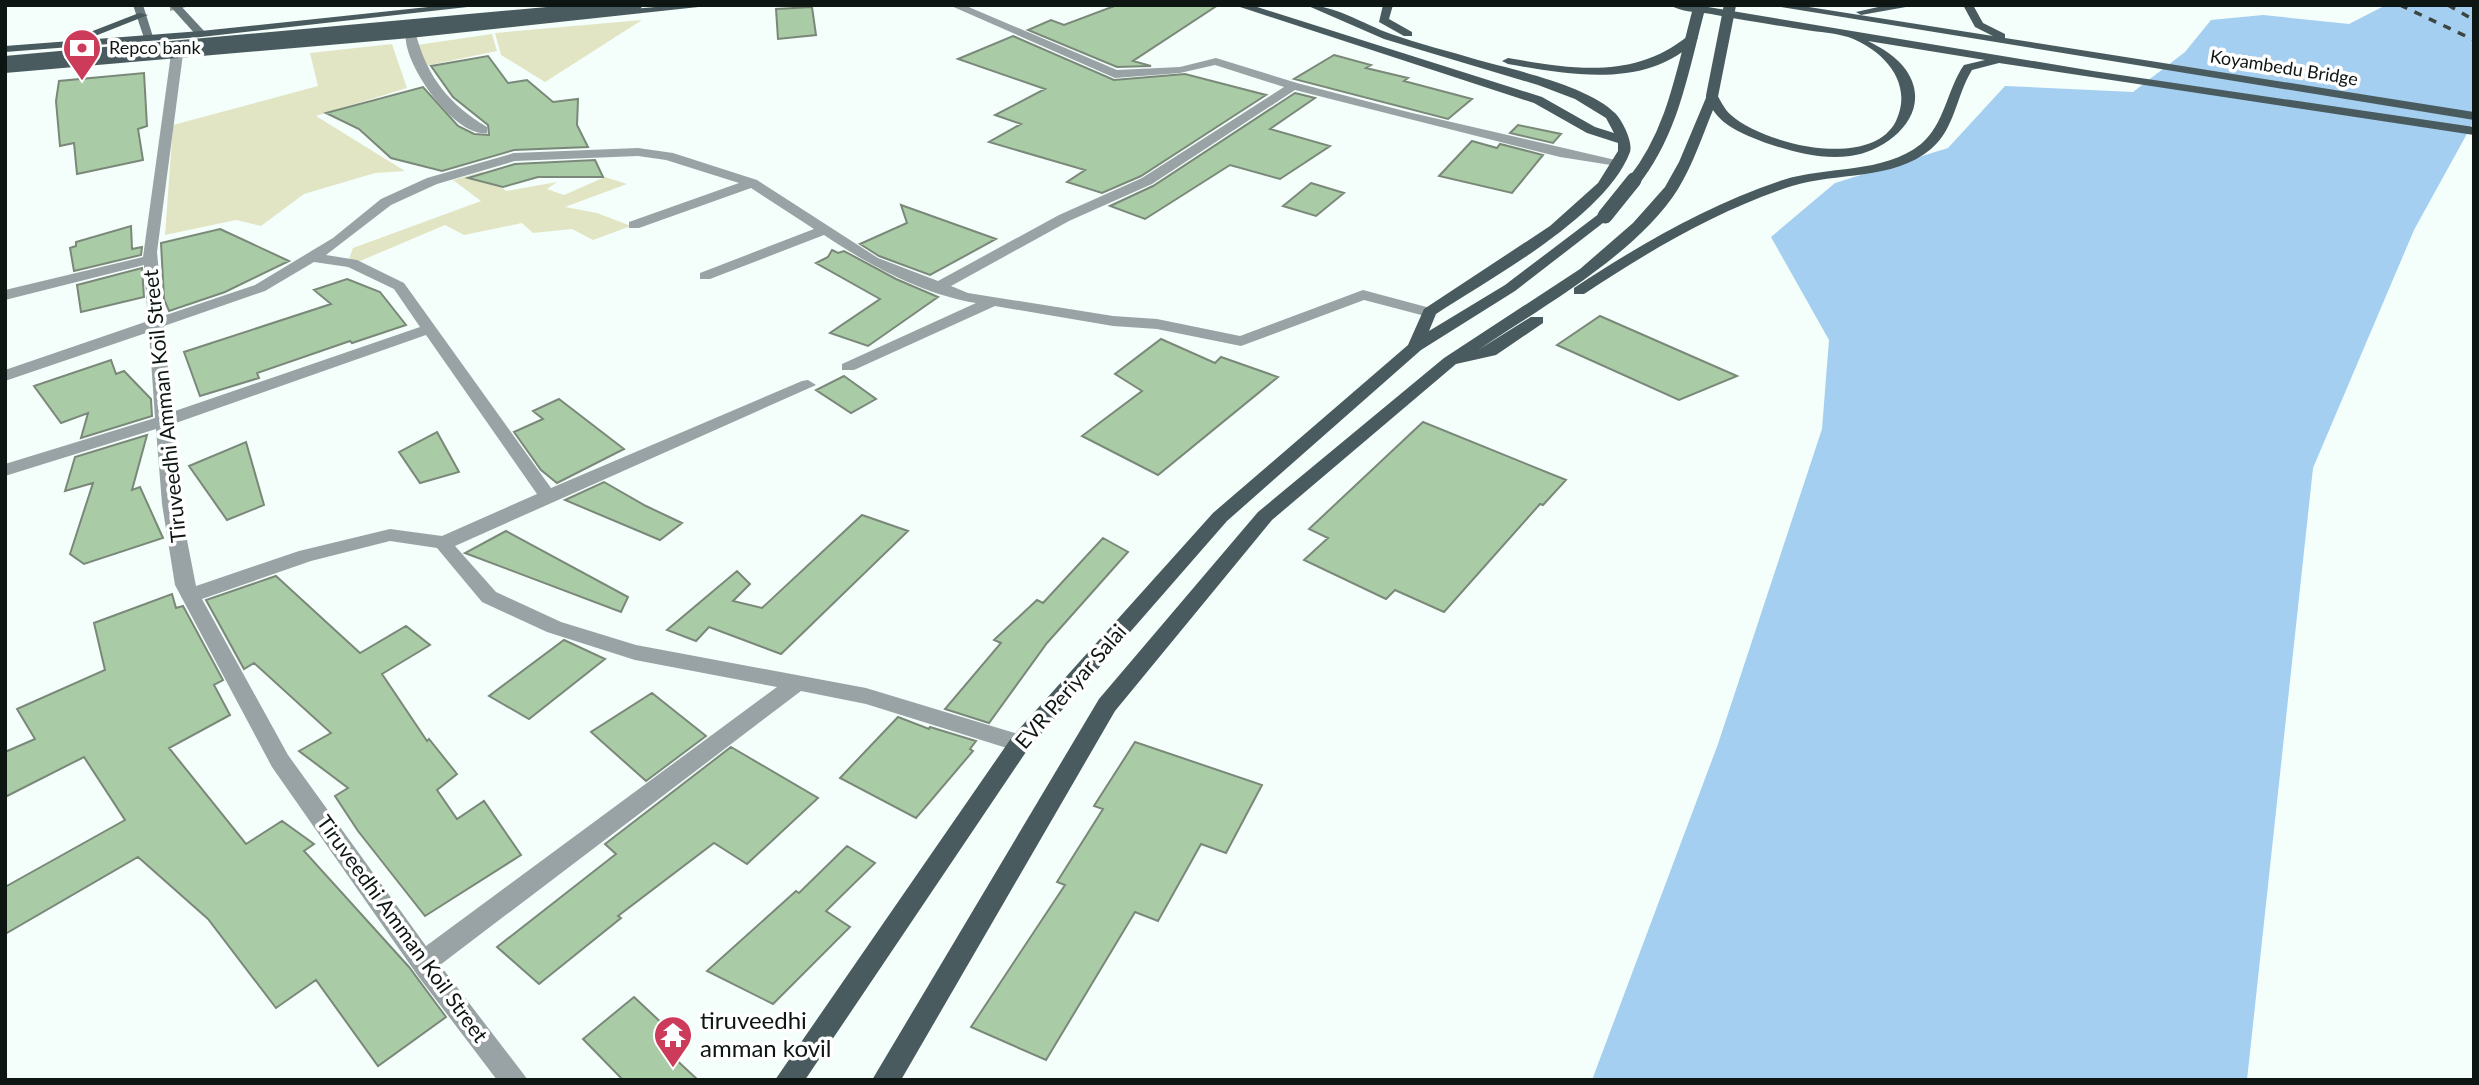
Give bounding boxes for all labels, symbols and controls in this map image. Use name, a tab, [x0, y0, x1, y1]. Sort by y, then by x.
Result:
bank icon: Repco bank	[61, 27, 103, 82]
place label: Repco bank	[109, 36, 202, 58]
street label: Koyambedu Bridge	[2209, 44, 2360, 90]
street label: Tiruveedhi Amman Koil Street	[137, 268, 190, 544]
street label: EVR Periyar Salai	[1009, 619, 1131, 753]
street label: Tiruveedhi Amman Koil Street	[312, 810, 494, 1047]
place label: tiruveedhi amman kovil	[700, 1005, 831, 1062]
temple icon: tiruveedhi amman kovil	[652, 1014, 694, 1069]

